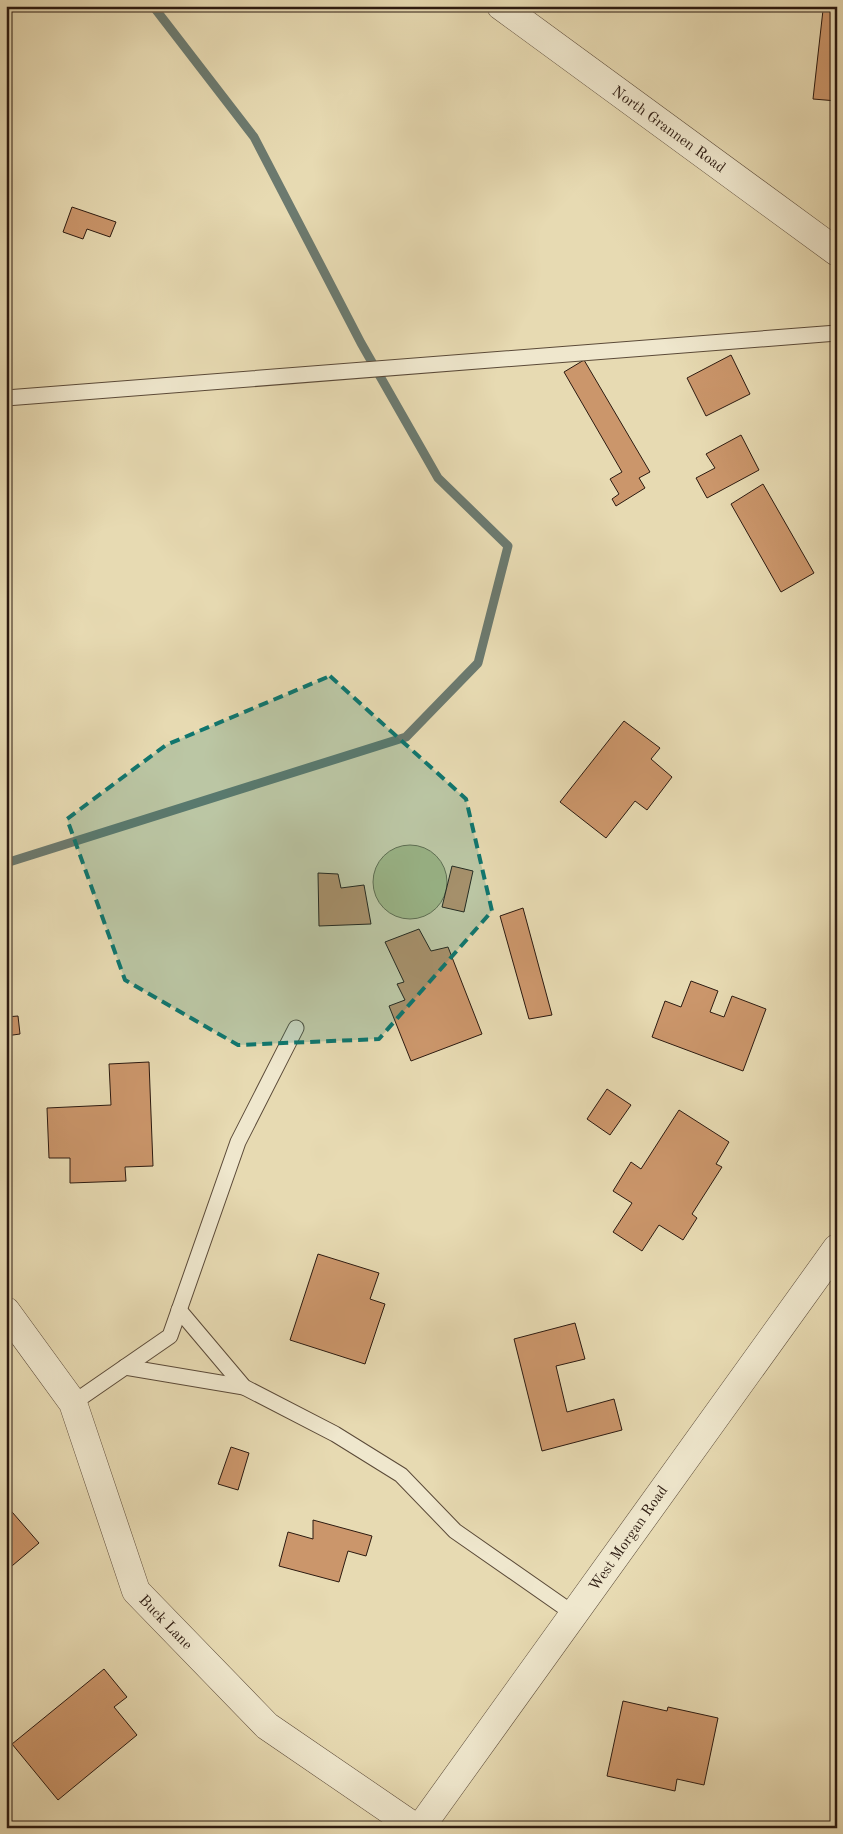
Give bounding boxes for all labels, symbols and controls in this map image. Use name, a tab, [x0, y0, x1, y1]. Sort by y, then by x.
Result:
street label: North Grannen Road	[609, 84, 728, 176]
street label: West Morgan Road	[587, 1483, 671, 1594]
street label: Buck Lane	[135, 1593, 194, 1653]

